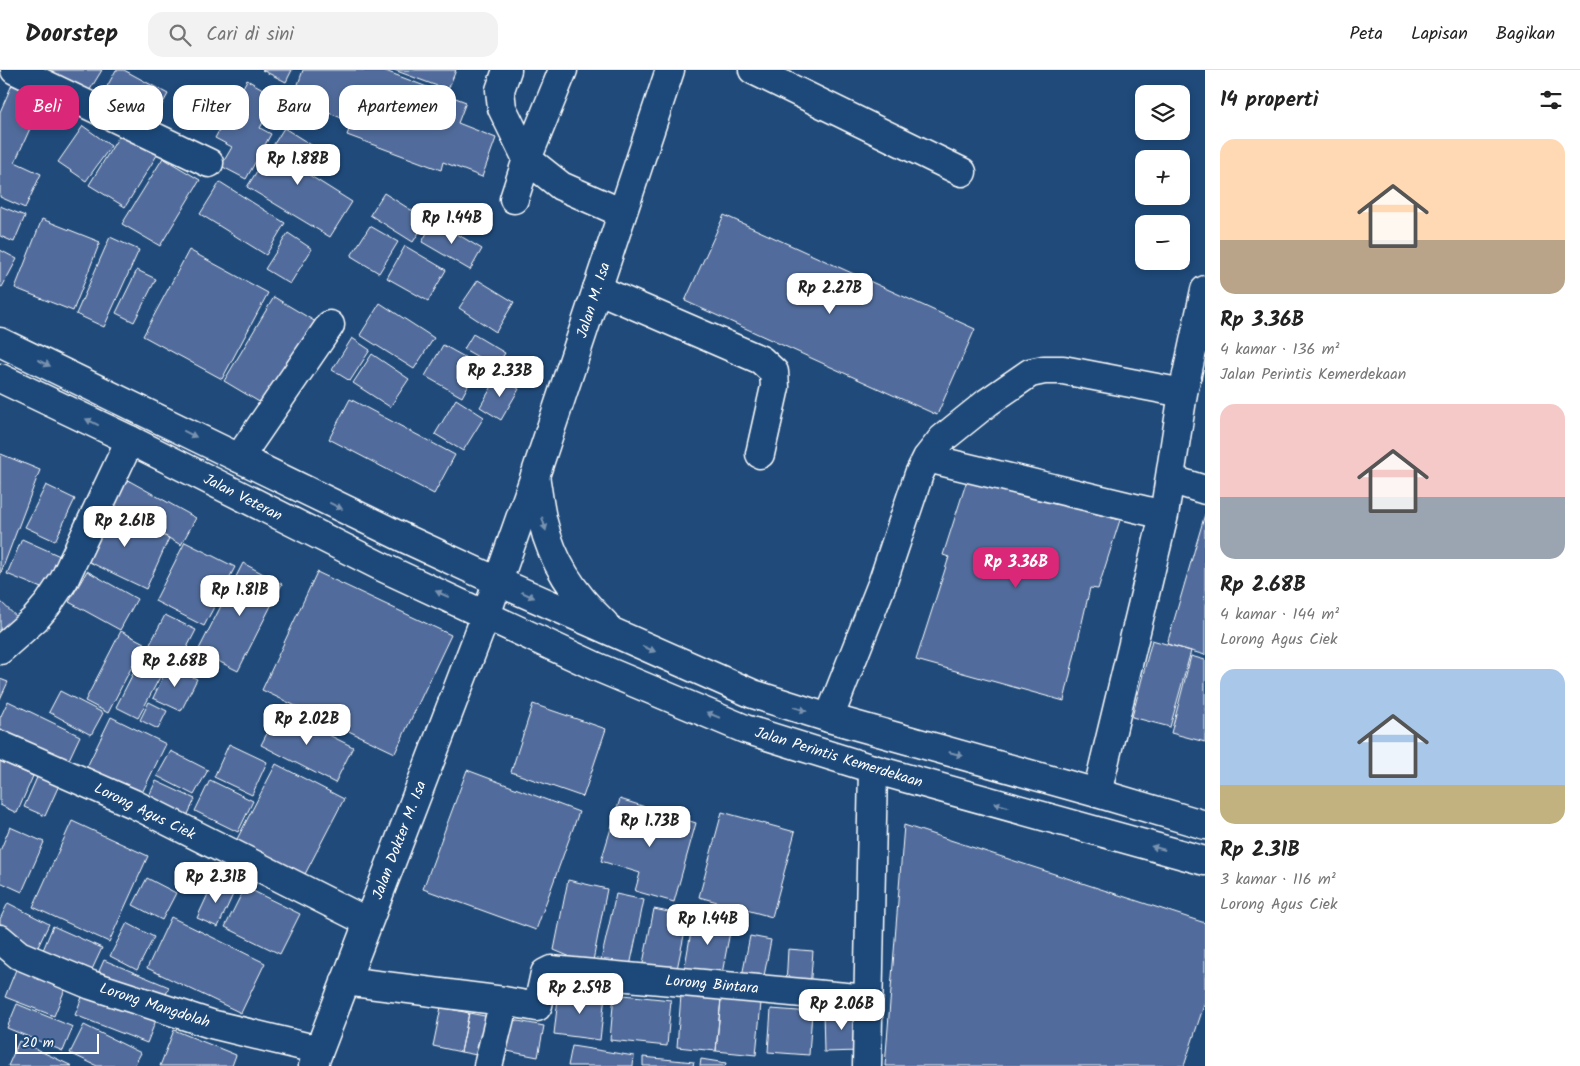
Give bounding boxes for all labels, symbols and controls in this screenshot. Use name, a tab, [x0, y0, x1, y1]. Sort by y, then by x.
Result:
search box	[148, 12, 498, 57]
text: Doorstep	[25, 15, 118, 54]
text: Cari di sini	[206, 20, 294, 50]
text: Peta	[1350, 20, 1383, 49]
text: Lapisan	[1411, 20, 1468, 49]
text: Bagikan	[1496, 20, 1555, 49]
icon: search	[166, 21, 194, 49]
text: 14 properti	[1220, 84, 1318, 117]
chip: Beli	[15, 85, 79, 130]
chip: Sewa	[89, 85, 163, 130]
chip: Filter	[173, 85, 249, 130]
chip: Baru	[259, 85, 329, 130]
chip: Apartemen	[339, 85, 456, 130]
map controls	[1135, 85, 1190, 270]
button: layers	[1135, 85, 1190, 140]
icon: filters	[1537, 86, 1565, 114]
pin: Rp 1.88B	[246, 144, 350, 186]
text: Rp 1.88B	[267, 147, 329, 172]
button: +	[1135, 150, 1190, 205]
icon: home	[1348, 171, 1438, 261]
pin: Rp 1.44B	[400, 202, 504, 245]
text: Rp 1.44B	[422, 206, 482, 231]
button: −	[1135, 215, 1190, 270]
street label: Jalan M. Isa	[570, 259, 617, 341]
pin: Rp 2.27B	[778, 272, 882, 315]
text: Rp 2.27B	[798, 276, 862, 301]
text: Rp 3.36B	[1220, 304, 1304, 337]
text: 4 kamar · 136 m²	[1220, 337, 1340, 362]
pin: Rp 2.33B	[448, 356, 552, 398]
text: Rp 2.33B	[468, 359, 533, 384]
one-way arrow	[37, 360, 51, 368]
text: Jalan Perintis Kemerdekaan	[1220, 362, 1406, 387]
one-way arrow	[85, 418, 99, 426]
one-way arrow	[183, 431, 197, 439]
icon: home	[1348, 436, 1438, 526]
street label: Jalan Veteran	[199, 468, 286, 528]
one-way arrow	[329, 502, 343, 510]
pin: Rp 2.61B	[73, 506, 177, 548]
text: Rp 2.61B	[95, 509, 156, 534]
one-way arrow	[541, 517, 549, 532]
pin: Rp 3.36B	[964, 546, 1068, 589]
text: Rp 3.36B	[984, 550, 1048, 575]
text: Rp 2.68B	[1220, 569, 1306, 602]
pin: Rp 1.81B	[188, 574, 292, 617]
text: Rp 1.81B	[211, 578, 269, 603]
one-way arrow	[435, 590, 449, 598]
one-way arrow	[521, 591, 535, 599]
text: 4 kamar · 144 m²	[1220, 602, 1339, 627]
text: Lorong Agus Ciek	[1220, 627, 1337, 652]
one-way arrow	[642, 645, 656, 653]
pin: Rp 2.68B	[123, 646, 227, 688]
text: Rp 2.68B	[142, 649, 208, 674]
icon: home	[1348, 701, 1438, 791]
pin: Rp 2.02B	[255, 704, 359, 746]
one-way arrow	[793, 705, 808, 713]
text: Rp 2.02B	[274, 707, 340, 732]
one-way arrow	[706, 711, 720, 719]
street label: Jalan Perintis Kemerdekaan	[752, 721, 926, 795]
one-way arrow	[949, 750, 964, 758]
street label: Lorong Agus Ciek	[90, 777, 200, 847]
street label: Jalan Dokter M. Isa	[366, 778, 434, 903]
one-way arrow	[994, 800, 1009, 808]
pin: Rp 1.73B	[598, 806, 702, 848]
text: Rp 1.73B	[620, 809, 680, 834]
text: Rp 2.31B	[1220, 834, 1300, 867]
one-way arrow	[1150, 844, 1166, 852]
pin: Rp 2.31B	[164, 862, 268, 904]
text: Rp 2.31B	[185, 865, 247, 890]
text: 3 kamar · 116 m²	[1220, 867, 1336, 892]
text: Lorong Agus Ciek	[1220, 892, 1337, 917]
pin: Rp 1.44B	[656, 904, 760, 946]
text: Rp 1.44B	[678, 907, 738, 932]
street label: Lorong Bintara	[664, 969, 760, 1001]
pin: Rp 2.59B	[528, 972, 632, 1015]
text: Rp 2.59B	[548, 976, 612, 1001]
street label: Lorong Mangdolah	[96, 977, 213, 1035]
pin: Rp 2.06B	[790, 988, 894, 1031]
text: Rp 2.06B	[810, 992, 874, 1017]
scale bar	[15, 1031, 99, 1054]
text: 20 m	[22, 1032, 54, 1054]

